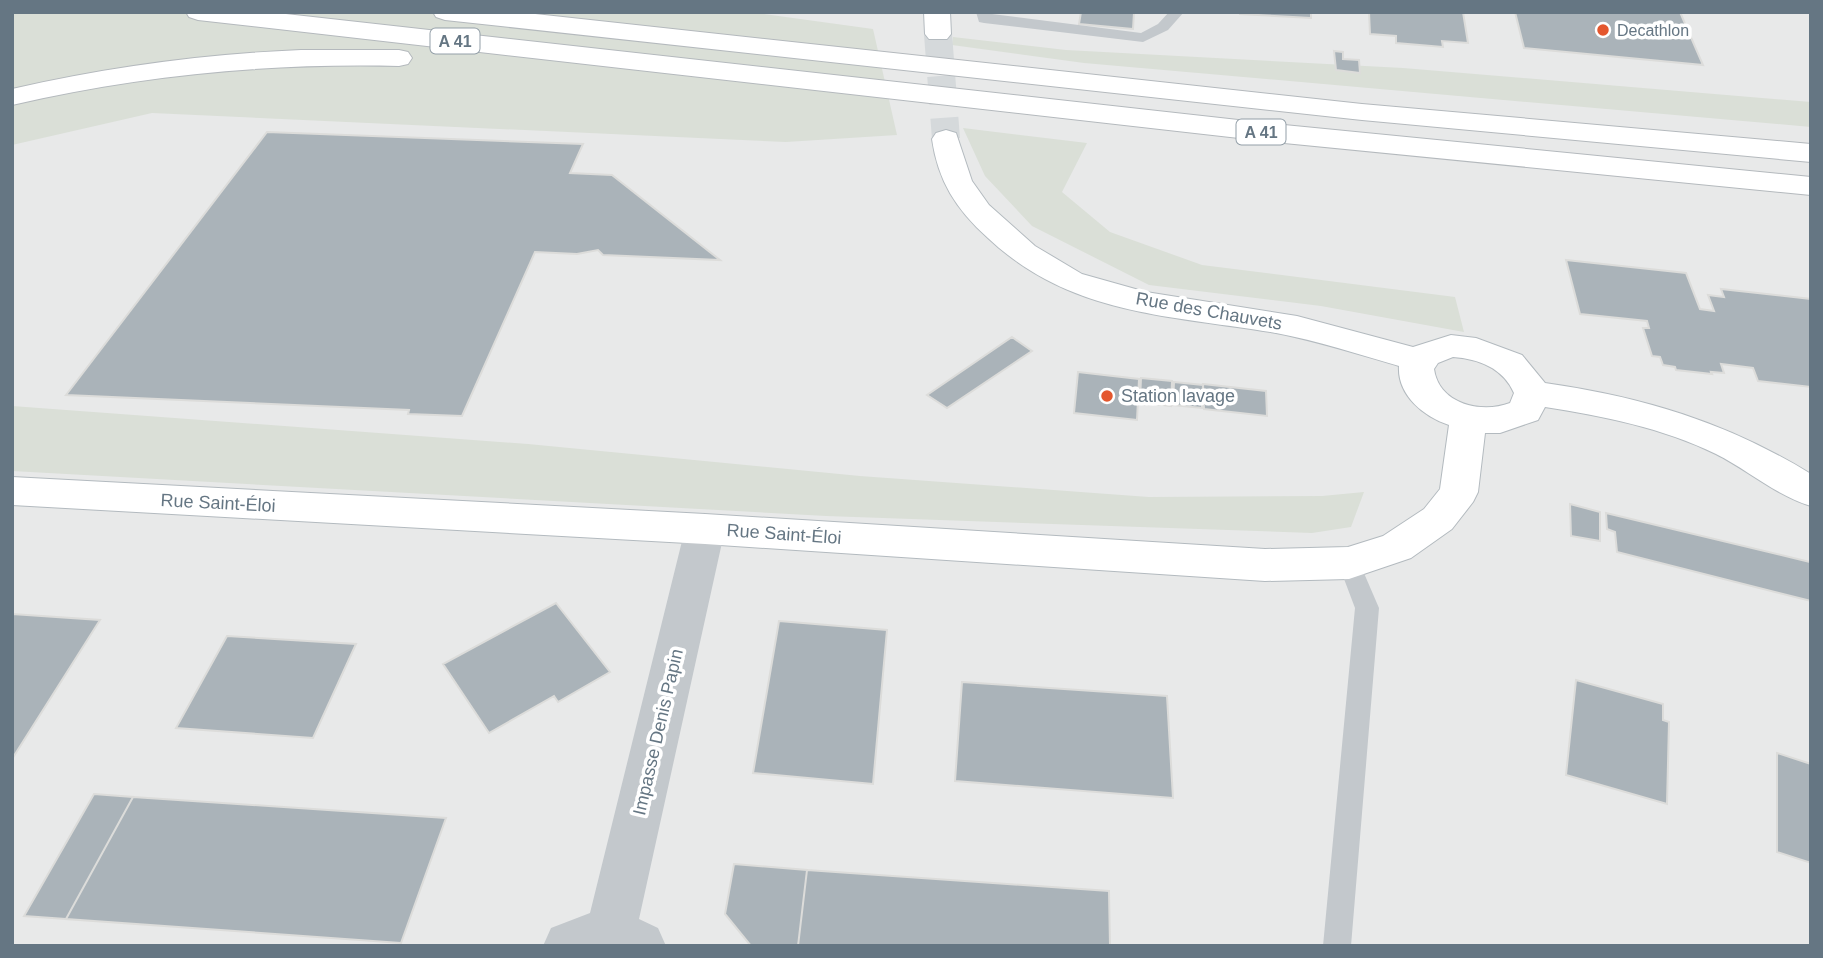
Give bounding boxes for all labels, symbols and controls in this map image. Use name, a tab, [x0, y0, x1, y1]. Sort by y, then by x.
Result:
marker: Decathlon	[1595, 22, 1611, 38]
place label: Decathlon	[1617, 22, 1689, 39]
road number: A 41	[430, 28, 480, 54]
road number: A 41	[1236, 120, 1286, 144]
street label: Rue des Chauvets	[1134, 288, 1284, 334]
place label: Station lavage	[1121, 386, 1235, 406]
marker: Station lavage	[1099, 388, 1115, 404]
street label: Rue Saint-Éloi	[160, 490, 276, 516]
street label: Rue Saint-Éloi	[726, 520, 842, 548]
street label: Impasse Denis Papin	[629, 647, 687, 817]

